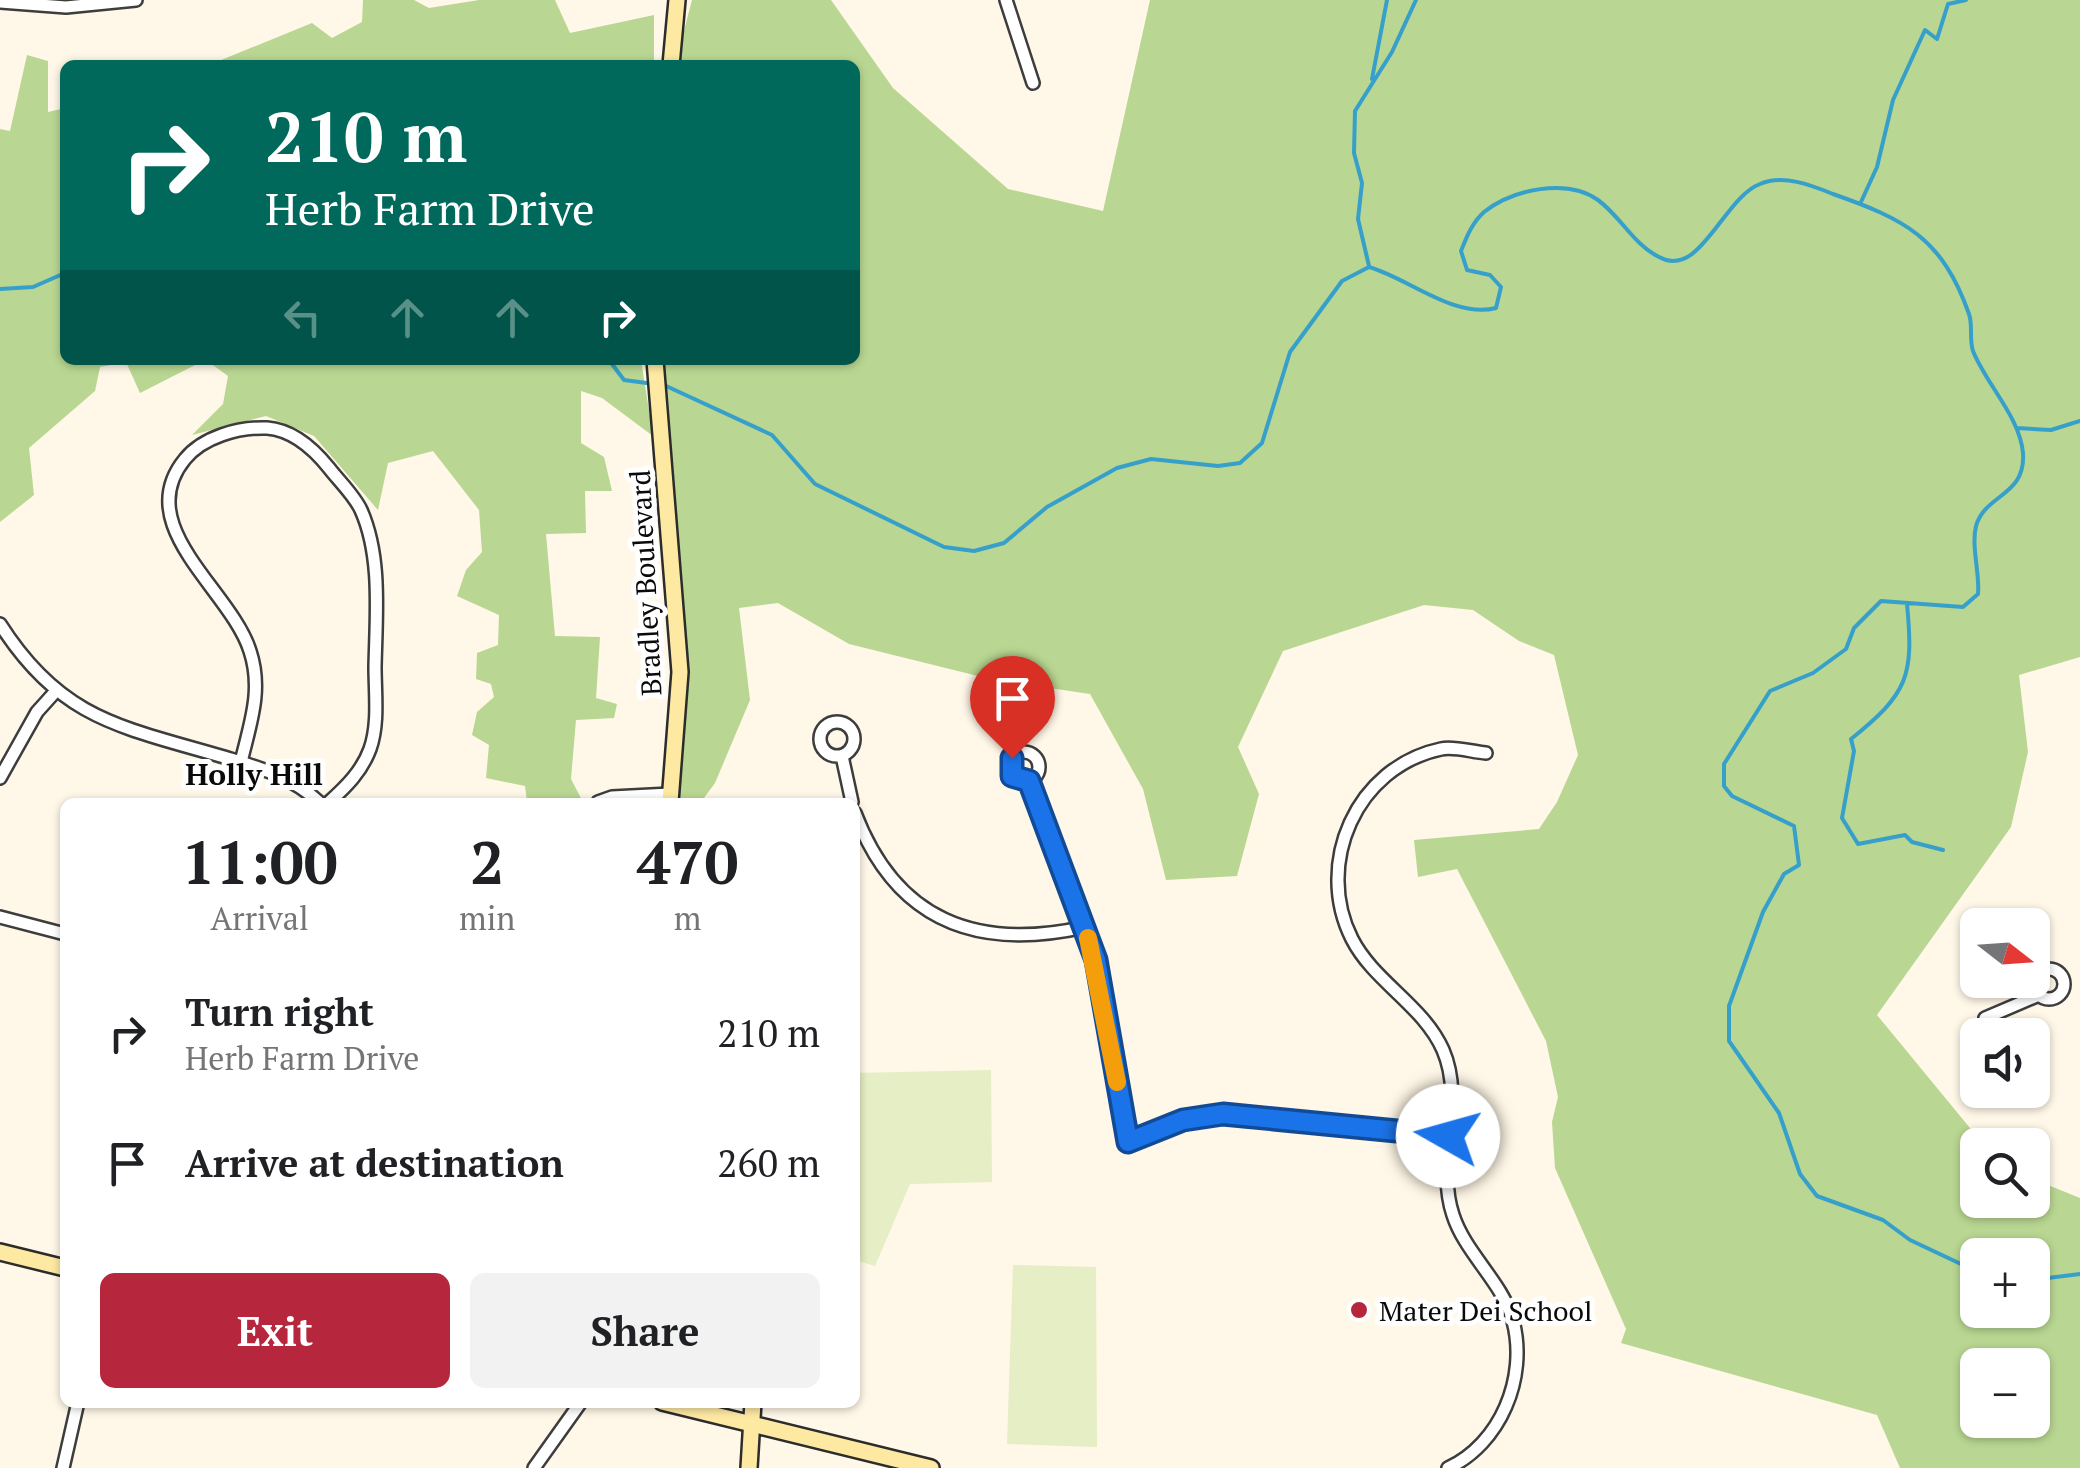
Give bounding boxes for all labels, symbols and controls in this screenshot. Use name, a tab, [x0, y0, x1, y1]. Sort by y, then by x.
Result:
text: 210 m	[265, 89, 467, 182]
icon: right	[100, 100, 230, 230]
text: Herb Farm Drive	[265, 178, 595, 238]
icon: left	[275, 290, 330, 345]
icon: ahead	[380, 290, 435, 345]
icon: ahead	[485, 290, 540, 345]
icon: right	[590, 290, 645, 345]
street label: Bradley Boulevard	[621, 469, 669, 697]
pin	[970, 656, 1055, 759]
icon: arrive	[985, 671, 1040, 726]
district label: Holly Hill	[185, 754, 323, 794]
text: 11:00	[181, 822, 338, 901]
text: 2	[470, 822, 504, 901]
text: 470	[637, 822, 739, 901]
text: Arrival	[211, 897, 309, 939]
text: min	[459, 897, 515, 939]
text: m	[674, 897, 701, 939]
north arrow	[1960, 908, 2050, 998]
map controls	[1960, 908, 2050, 1438]
text: Turn right	[185, 987, 374, 1037]
icon: right	[100, 1006, 155, 1061]
text: 210 m	[717, 1008, 820, 1058]
button: sound	[1960, 1018, 2050, 1108]
text: Herb Farm Drive	[185, 1037, 419, 1079]
position arrow	[1396, 1084, 1500, 1188]
button: search	[1960, 1128, 2050, 1218]
icon: arrive	[100, 1136, 155, 1191]
text: Arrive at destination	[185, 1138, 564, 1188]
text: 260 m	[717, 1138, 820, 1188]
button: +	[1960, 1238, 2050, 1328]
button: Exit	[100, 1273, 450, 1388]
button: Share	[470, 1273, 820, 1388]
place label: Mater Dei School	[1379, 1292, 1592, 1329]
marker: Mater Dei School	[1348, 1299, 1370, 1321]
button: −	[1960, 1348, 2050, 1438]

